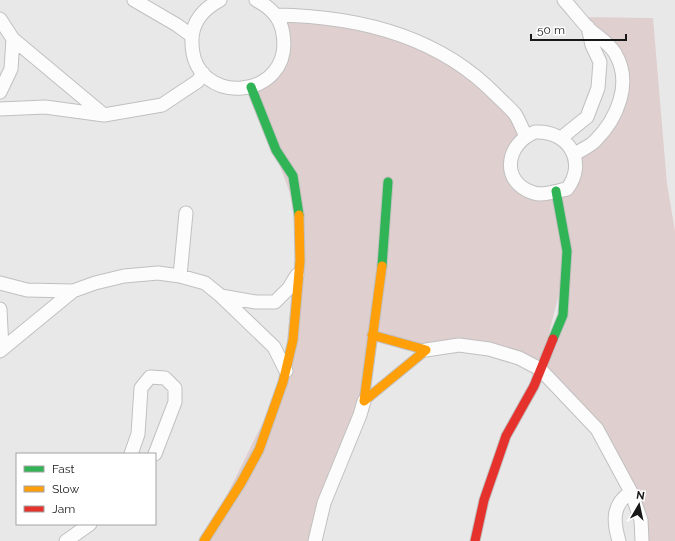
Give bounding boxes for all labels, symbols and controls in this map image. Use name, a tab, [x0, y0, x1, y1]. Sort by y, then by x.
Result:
scale bar	[531, 16, 626, 42]
text: 50 m	[537, 23, 565, 37]
legend	[16, 453, 156, 525]
text: Fast	[52, 462, 75, 476]
text: Slow	[52, 482, 79, 496]
north arrow	[619, 485, 659, 525]
text: N	[635, 489, 646, 503]
text: Jam	[52, 502, 75, 516]

